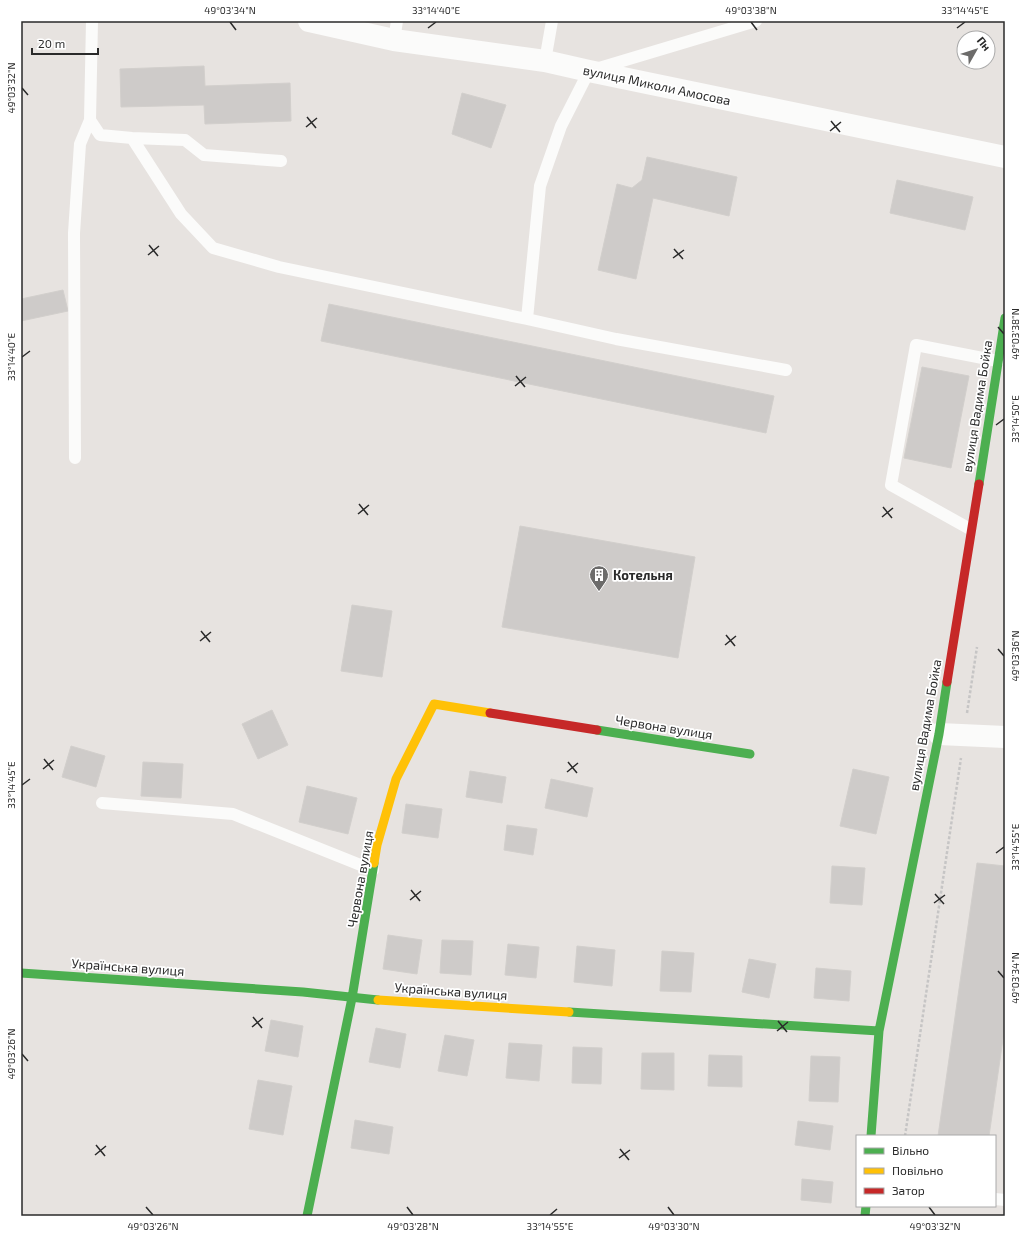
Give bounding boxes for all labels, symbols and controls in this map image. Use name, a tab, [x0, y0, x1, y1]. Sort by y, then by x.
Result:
text: 49°03'34"N	[204, 4, 256, 16]
text: 33°14'40"E	[412, 4, 460, 16]
text: 49°03'38"N	[725, 4, 777, 16]
text: 33°14'45"E	[941, 4, 989, 16]
scale bar	[32, 30, 98, 56]
north arrow	[956, 30, 996, 70]
text: Пн	[975, 34, 994, 53]
text: 20 m	[38, 36, 65, 50]
street label: вулиця Миколи Амосова	[582, 62, 732, 108]
text: 49°03'32"N	[5, 63, 17, 113]
text: 49°03'38"N	[1009, 308, 1021, 360]
text: 33°14'40"E	[5, 333, 17, 381]
street label: вулиця Вадима Бойка	[959, 339, 995, 473]
text: 33°14'50"E	[1009, 395, 1021, 443]
building icon: Котельня	[588, 564, 610, 592]
place label: Котельня	[613, 567, 673, 583]
text: 49°03'36"N	[1009, 630, 1021, 682]
street label: вулиця Вадима Бойка	[906, 658, 944, 792]
street label: Червона вулиця	[614, 711, 714, 743]
text: 33°14'45"E	[5, 761, 17, 809]
text: 33°14'55"E	[1009, 823, 1021, 870]
street label: Червона вулиця	[344, 829, 376, 929]
text: 49°03'34"N	[1009, 952, 1021, 1004]
street label: Українська вулиця	[71, 955, 185, 979]
street label: Українська вулиця	[394, 979, 508, 1003]
text: 49°03'26"N	[5, 1028, 17, 1080]
legend	[856, 1135, 996, 1207]
text: Вільно	[892, 1143, 929, 1157]
text: Повільно	[892, 1163, 943, 1177]
text: Затор	[892, 1183, 925, 1197]
text: 49°03'26"N	[127, 1220, 179, 1232]
text: 49°03'28"N	[387, 1220, 439, 1232]
text: 33°14'55"E	[527, 1220, 574, 1232]
text: 49°03'30"N	[648, 1220, 700, 1232]
text: 49°03'32"N	[910, 1220, 960, 1232]

